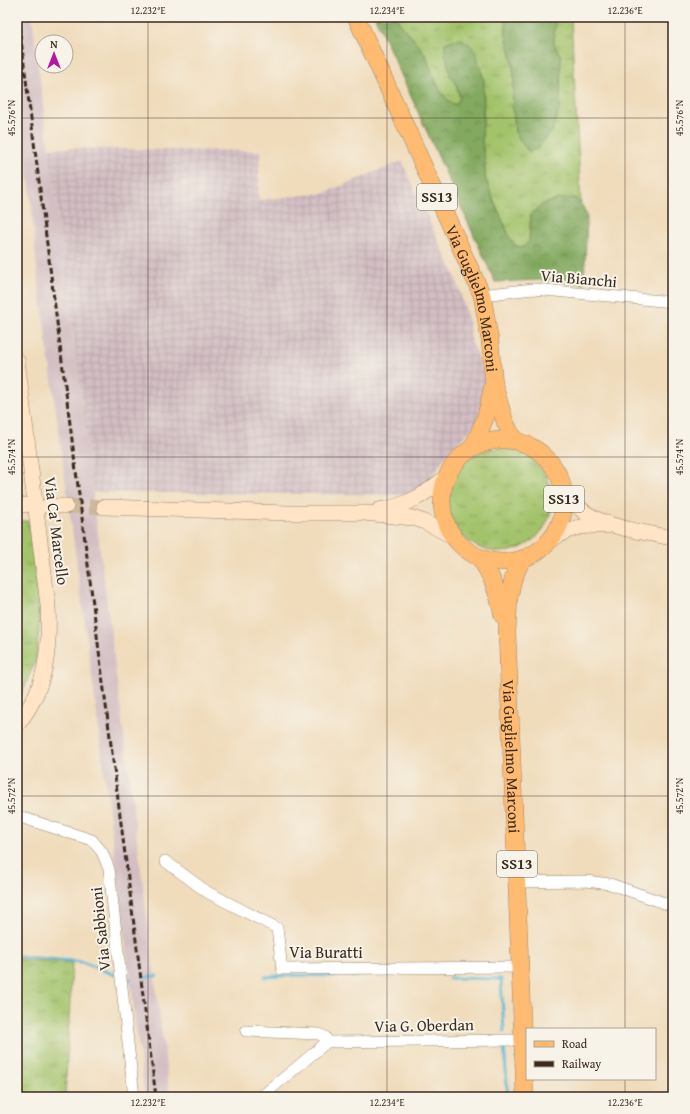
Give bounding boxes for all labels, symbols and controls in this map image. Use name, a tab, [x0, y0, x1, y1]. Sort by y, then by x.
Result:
text: 12.232°E	[130, 3, 166, 18]
text: 12.234°E	[369, 3, 405, 18]
text: 12.236°E	[607, 3, 643, 18]
north arrow	[34, 34, 74, 74]
text: N	[50, 36, 58, 52]
text: 45.576°N	[4, 99, 19, 136]
text: 45.576°N	[672, 99, 687, 136]
road number: SS13	[417, 184, 457, 210]
street label: Via Guglielmo Marconi	[440, 221, 505, 373]
street label: Via Bianchi	[540, 263, 619, 293]
text: 45.574°N	[4, 438, 19, 475]
text: 45.574°N	[672, 438, 687, 475]
street label: Via Ca' Marcello	[38, 476, 76, 586]
road number: SS13	[544, 486, 584, 512]
street label: Via Guglielmo Marconi	[497, 679, 527, 834]
text: 45.572°N	[4, 777, 19, 814]
text: 45.572°N	[672, 777, 687, 814]
road number: SS13	[497, 851, 537, 877]
street label: Via Sabbioni	[84, 885, 116, 972]
street label: Via Buratti	[289, 940, 363, 964]
street label: Via G. Oberdan	[374, 1012, 474, 1038]
legend	[526, 1028, 656, 1080]
text: Road	[562, 1035, 588, 1052]
text: Railway	[562, 1055, 601, 1072]
text: 12.232°E	[130, 1095, 166, 1110]
text: 12.234°E	[369, 1095, 405, 1110]
text: 12.236°E	[607, 1095, 643, 1110]

